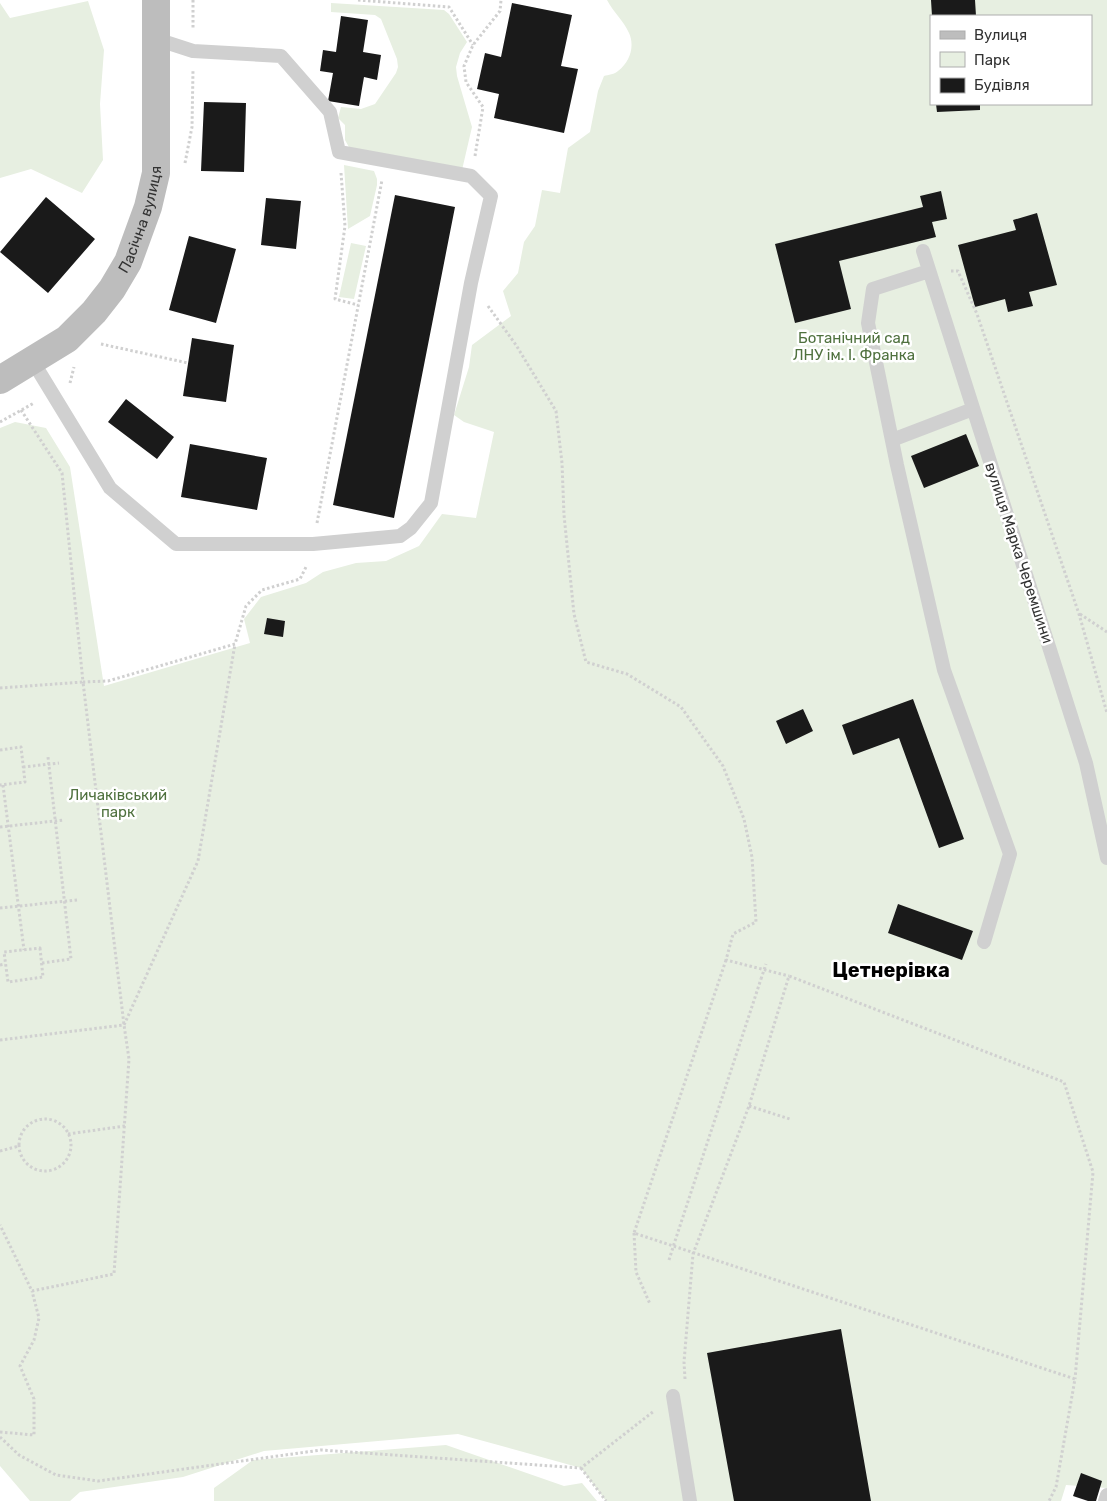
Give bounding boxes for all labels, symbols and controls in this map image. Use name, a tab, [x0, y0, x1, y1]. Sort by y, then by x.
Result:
legend	[930, 15, 1092, 105]
text: Вулиця	[974, 26, 1027, 44]
text: Парк	[974, 51, 1010, 69]
text: Будівля	[974, 76, 1030, 94]
street label: Пасічна вулиця	[115, 166, 165, 276]
park label: Ботанічний сад ЛНУ ім. І. Франка	[793, 329, 915, 364]
street label: вулиця Марка Черемшини	[981, 460, 1057, 646]
park label: Личаківський парк	[69, 786, 167, 821]
district label: Цетнерівка	[832, 958, 950, 982]

